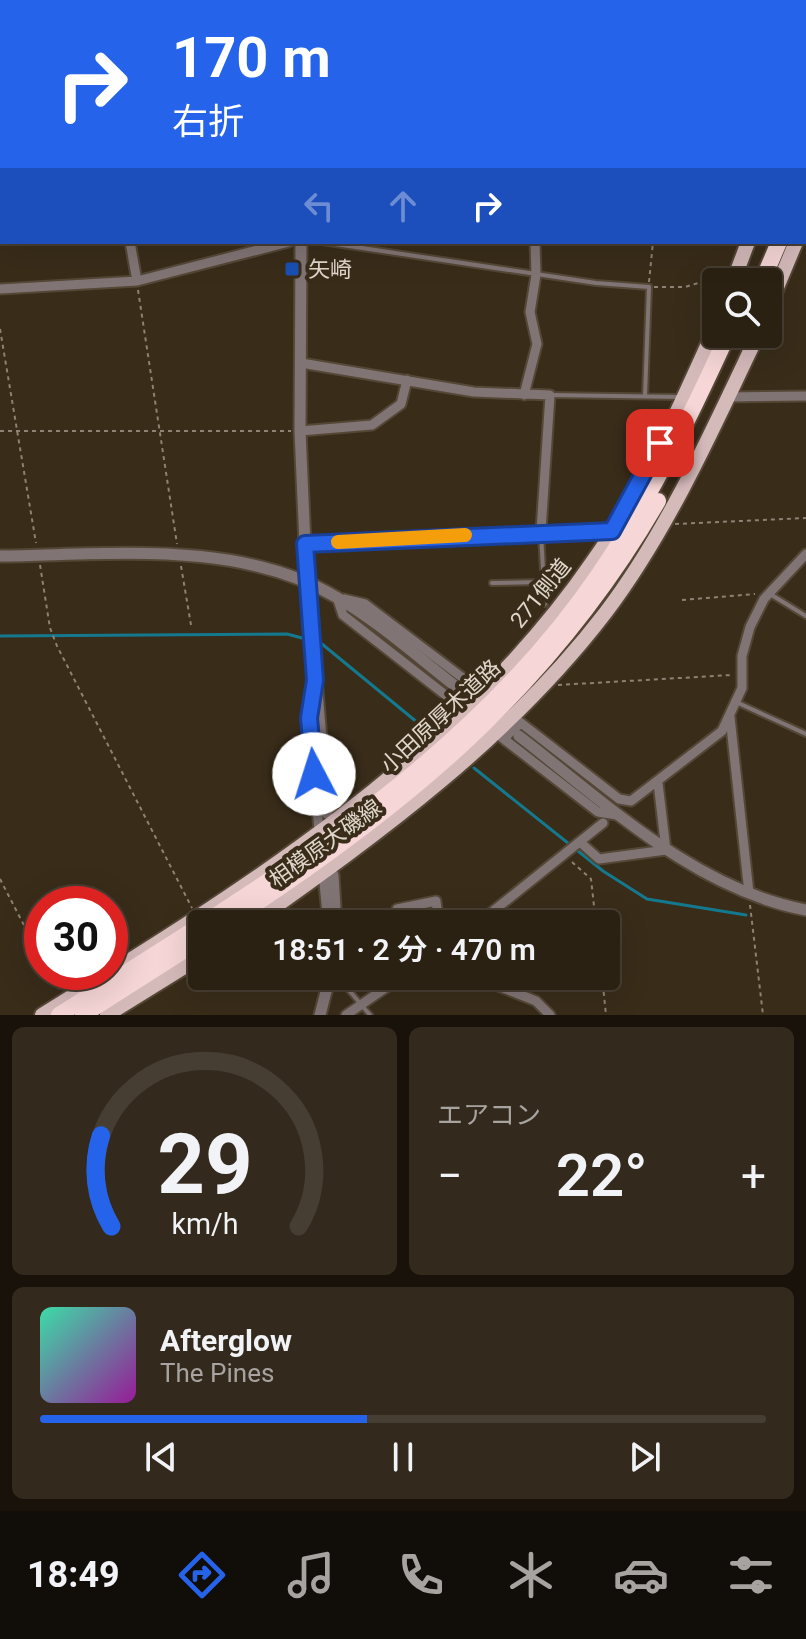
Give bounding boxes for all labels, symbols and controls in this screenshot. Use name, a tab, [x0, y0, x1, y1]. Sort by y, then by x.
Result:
text: 170 m	[172, 25, 331, 91]
icon: right	[40, 32, 144, 136]
text: 右折	[172, 101, 244, 143]
icon: left	[297, 184, 341, 228]
icon: ahead	[381, 184, 425, 228]
icon: right	[465, 184, 509, 228]
place label: 矢崎	[308, 257, 352, 282]
marker: 矢崎	[283, 260, 301, 278]
map controls	[702, 268, 782, 348]
button: search	[702, 268, 782, 348]
pin	[626, 409, 694, 477]
icon: arrive	[638, 421, 682, 465]
street label: 271側道	[505, 554, 576, 633]
street label: 小田原厚木道路	[375, 655, 505, 778]
position arrow	[272, 732, 356, 816]
street label: 相模原大磯線	[265, 794, 386, 892]
speed limit sign: 30	[24, 886, 128, 990]
text: 18:51 · 2 分 · 470 m	[272, 932, 536, 967]
text: エアコン	[437, 1100, 541, 1130]
text: 29	[157, 1116, 252, 1213]
text: 22°	[556, 1140, 647, 1211]
text: −	[437, 1150, 462, 1202]
text: +	[741, 1150, 766, 1202]
text: km/h	[171, 1207, 238, 1241]
text: Afterglow	[160, 1323, 292, 1358]
text: The Pines	[160, 1358, 274, 1388]
icon: previous	[139, 1435, 183, 1479]
icon: pause	[381, 1435, 425, 1479]
icon: next	[623, 1435, 667, 1479]
icon: directions	[174, 1547, 230, 1603]
icon: music	[283, 1547, 339, 1603]
icon: phone	[393, 1547, 449, 1603]
icon: climate	[503, 1547, 559, 1603]
icon: car	[613, 1547, 669, 1603]
icon: filters	[723, 1547, 779, 1603]
text: 18:49	[27, 1554, 120, 1596]

